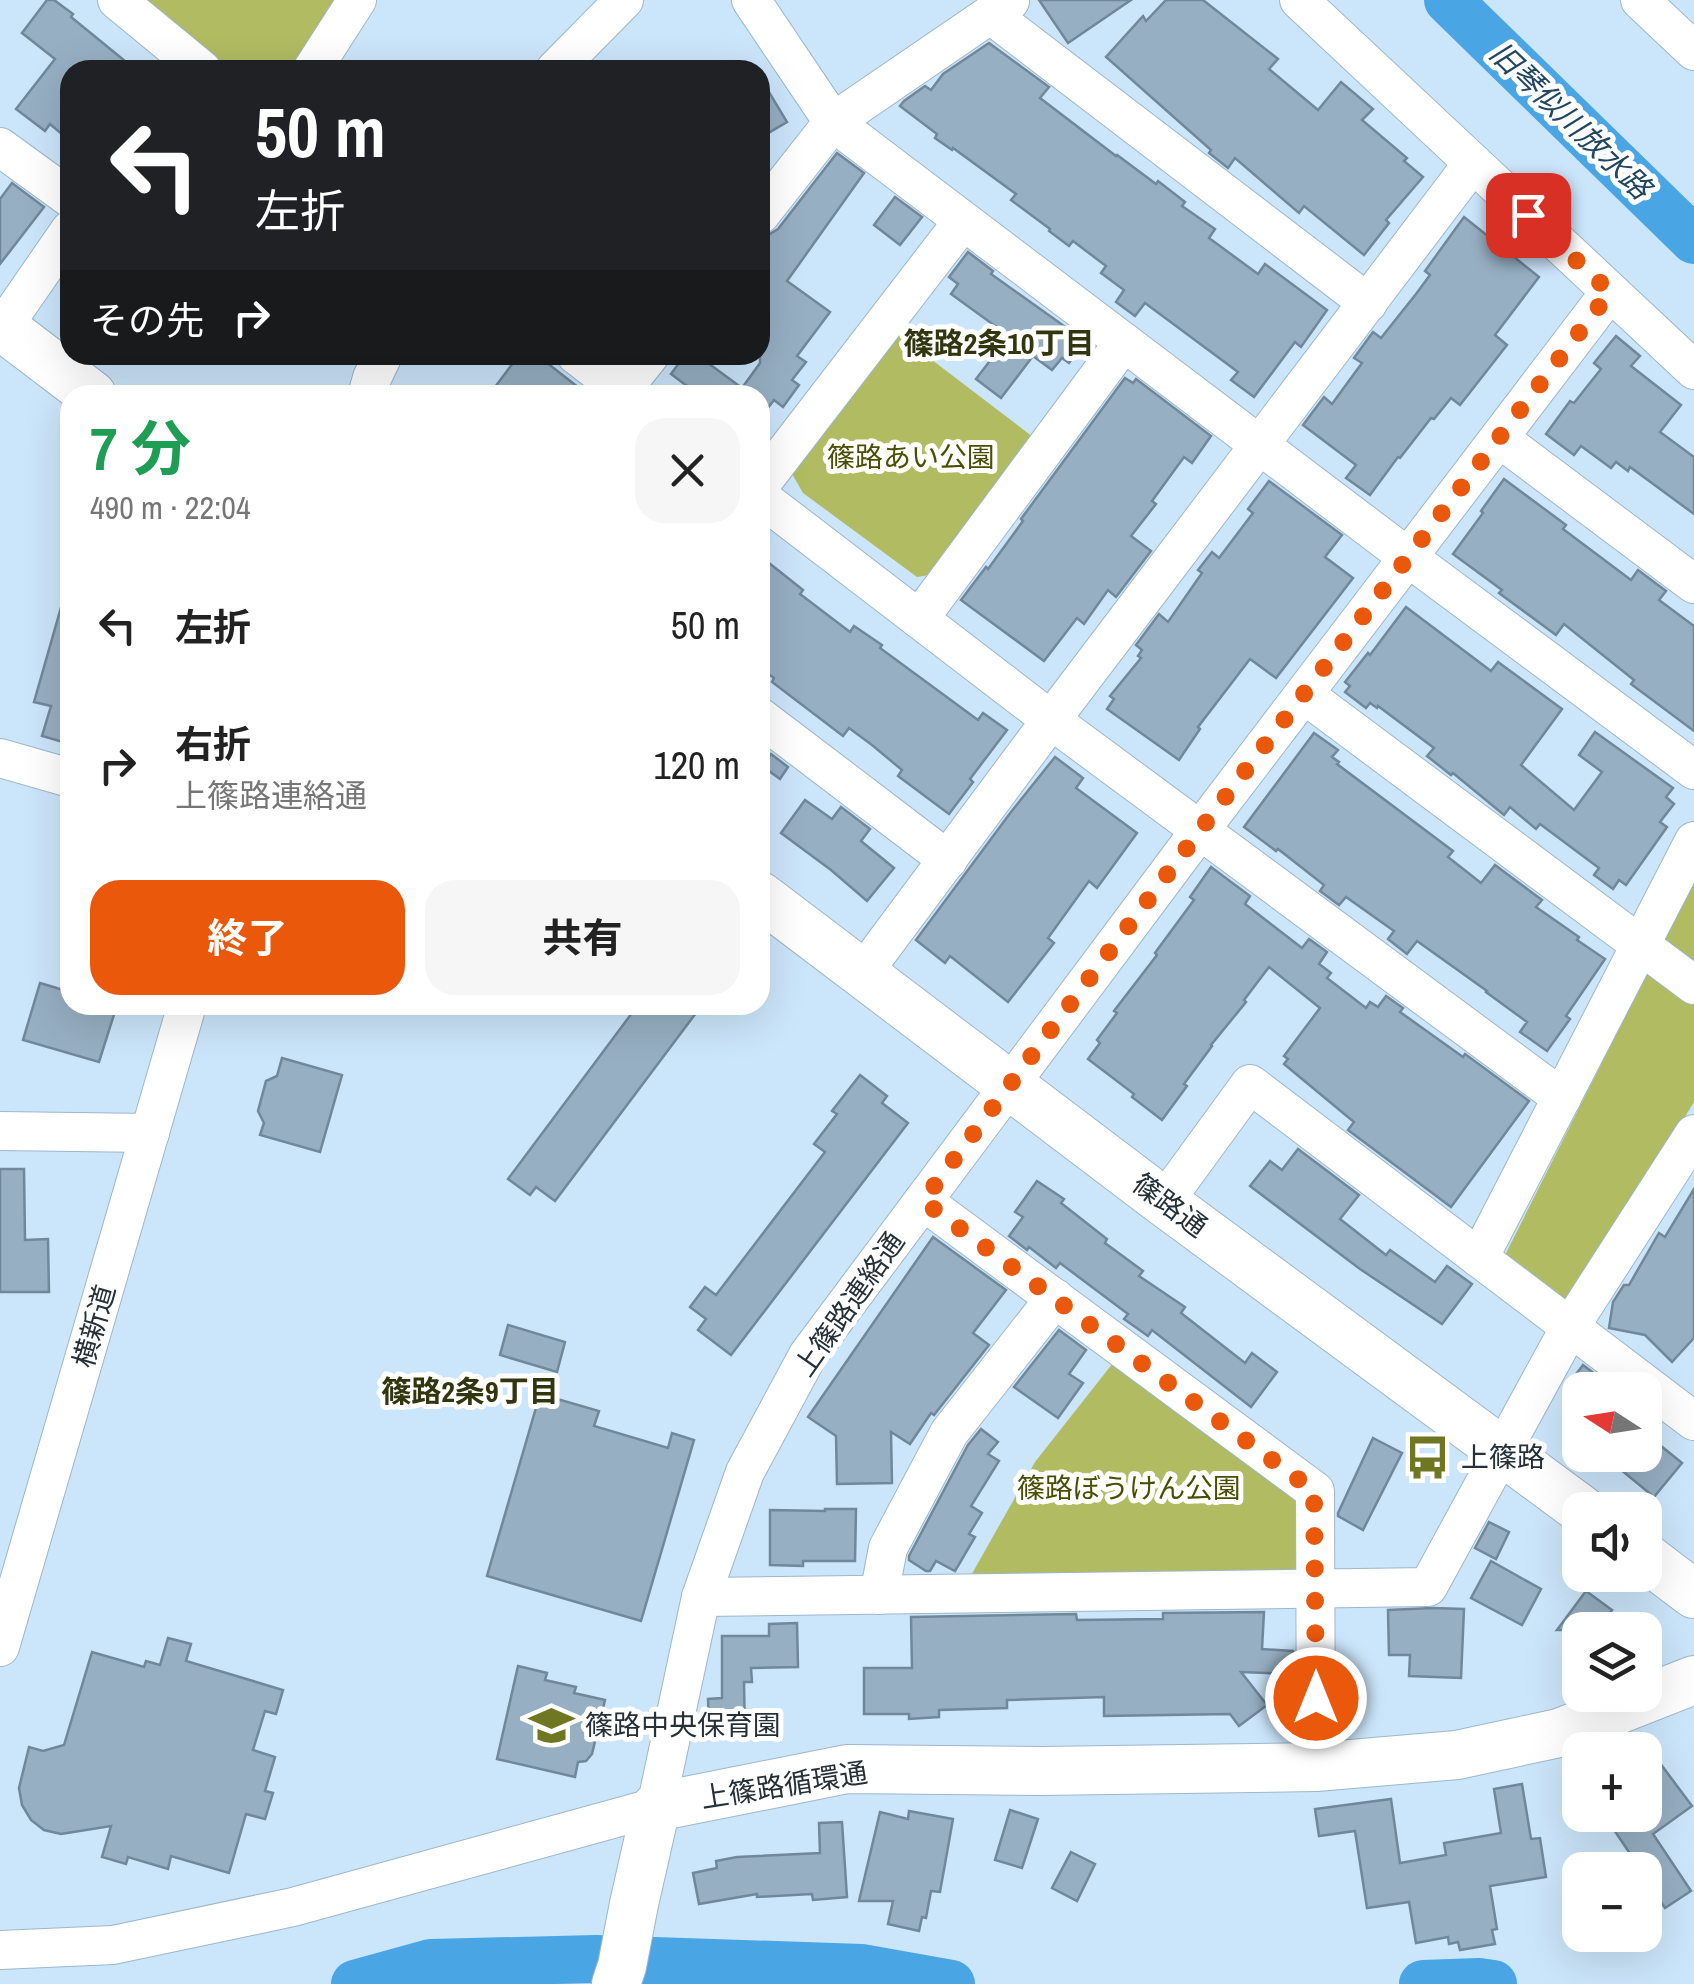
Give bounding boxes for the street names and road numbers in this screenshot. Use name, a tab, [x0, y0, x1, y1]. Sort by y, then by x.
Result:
street label: 篠路通	[1125, 1165, 1215, 1245]
street label: 上篠路連絡通	[785, 1224, 913, 1384]
street label: 横新道	[64, 1280, 124, 1372]
street label: 上篠路循環通	[698, 1753, 870, 1817]

